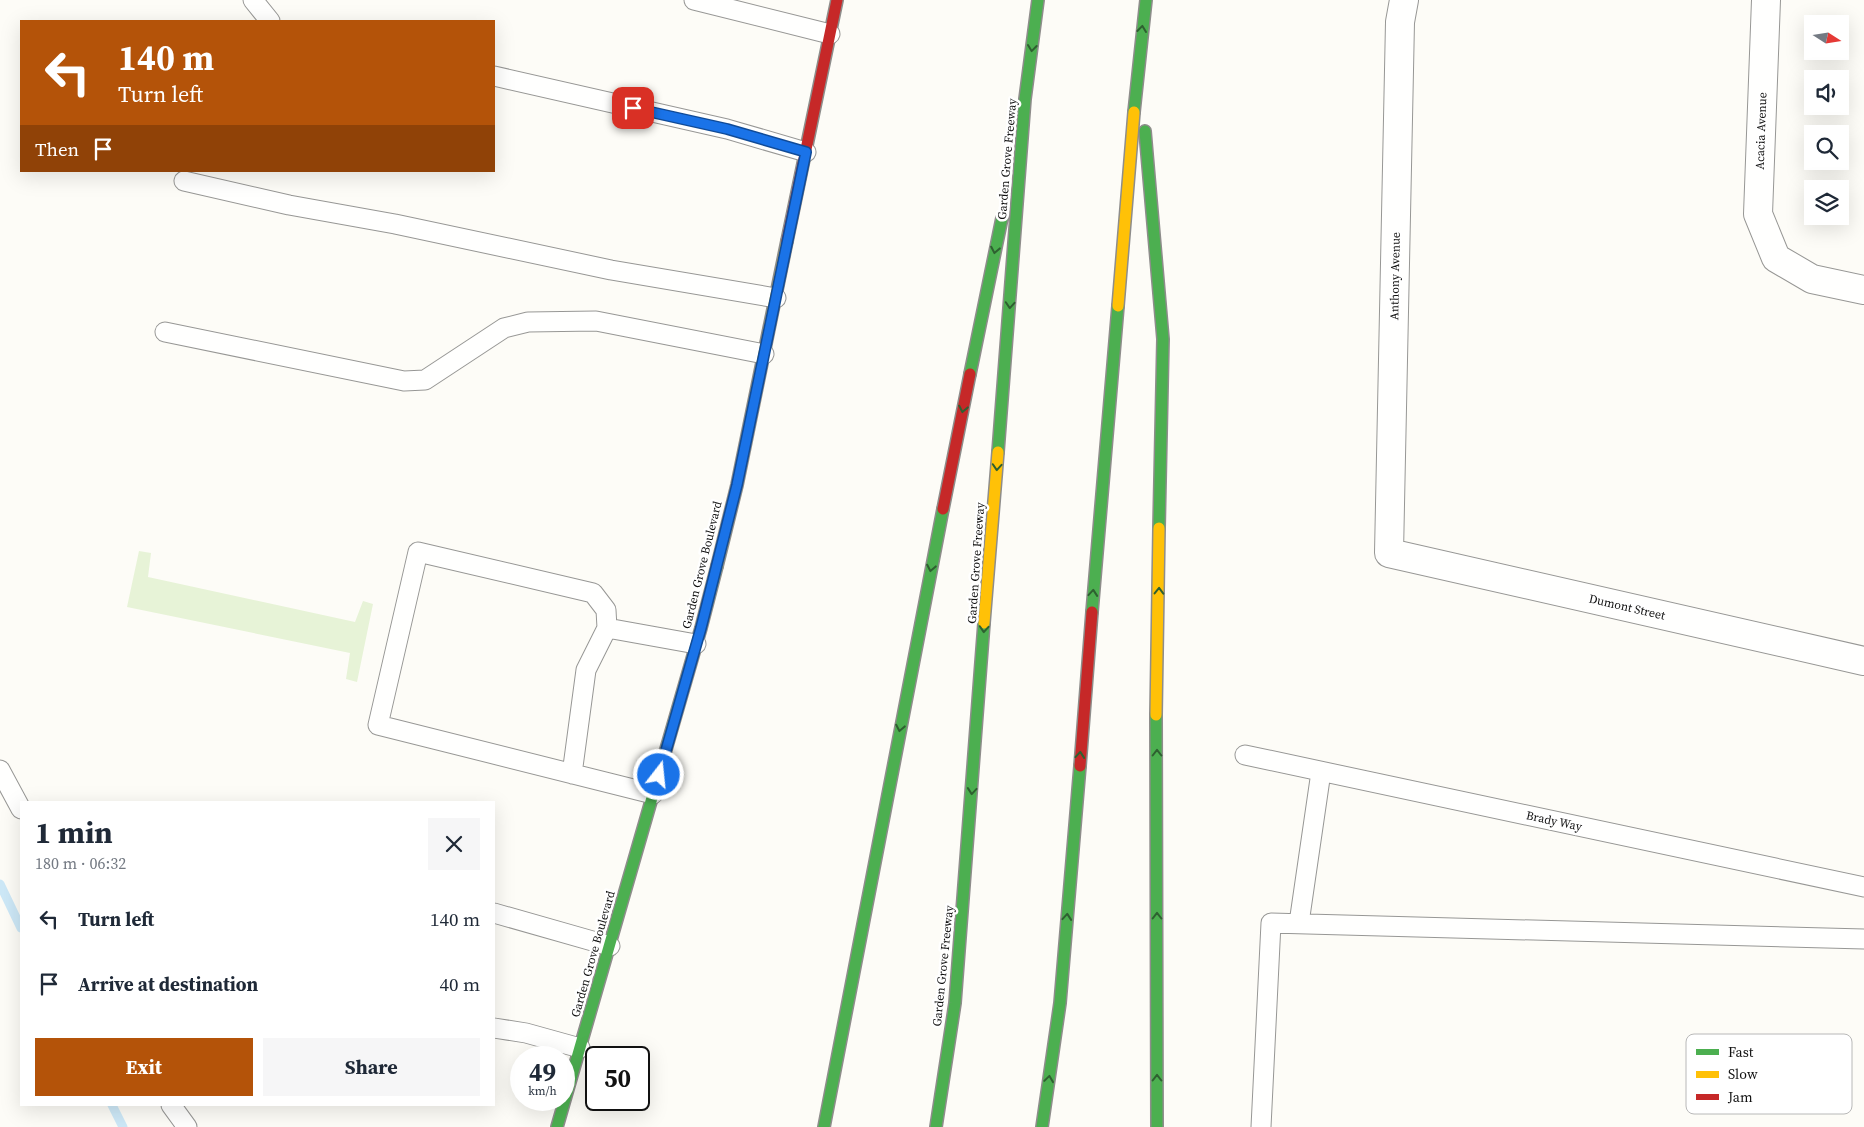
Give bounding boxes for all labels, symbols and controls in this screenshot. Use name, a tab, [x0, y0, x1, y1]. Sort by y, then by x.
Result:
north arrow	[1804, 15, 1849, 60]
map controls	[1804, 15, 1849, 225]
one-way arrow	[1136, 24, 1147, 32]
text: 140 m	[118, 34, 214, 82]
icon: left	[35, 40, 100, 105]
one-way arrow	[1027, 45, 1038, 53]
button: sound	[1804, 70, 1849, 115]
text: Turn left	[118, 79, 203, 109]
pin	[612, 87, 654, 129]
street label: Acacia Avenue	[1752, 92, 1770, 170]
icon: arrive	[619, 94, 647, 122]
street label: Garden Grove Freeway	[994, 97, 1020, 220]
button: search	[1804, 125, 1849, 170]
icon: arrive	[89, 135, 117, 163]
text: Then	[35, 136, 79, 162]
button: layers	[1804, 180, 1849, 225]
street label: Anthony Avenue	[1386, 232, 1404, 320]
one-way arrow	[990, 245, 1001, 254]
one-way arrow	[1004, 301, 1015, 309]
one-way arrow	[958, 405, 969, 413]
one-way arrow	[992, 463, 1003, 471]
street label: Garden Grove Boulevard	[678, 499, 726, 630]
street label: Garden Grove Freeway	[964, 501, 988, 624]
one-way arrow	[926, 564, 937, 573]
one-way arrow	[1153, 587, 1164, 595]
one-way arrow	[1087, 589, 1098, 597]
street label: Dumont Street	[1587, 590, 1667, 624]
one-way arrow	[979, 625, 990, 633]
one-way arrow	[895, 723, 906, 732]
position arrow	[632, 748, 684, 800]
one-way arrow	[1152, 749, 1162, 757]
one-way arrow	[1074, 751, 1085, 759]
one-way arrow	[966, 787, 977, 795]
street label: Brady Way	[1525, 807, 1584, 835]
text: 1 min	[35, 812, 113, 853]
button: close	[428, 818, 480, 870]
text: 180 m · 06:32	[35, 852, 126, 874]
street label: Garden Grove Boulevard	[567, 889, 619, 1019]
street label: Garden Grove Freeway	[929, 904, 957, 1027]
icon: left	[35, 905, 63, 933]
text: Turn left	[78, 906, 154, 932]
text: 140 m	[430, 906, 480, 932]
one-way arrow	[1152, 912, 1162, 920]
one-way arrow	[1061, 913, 1072, 921]
icon: arrive	[35, 970, 63, 998]
text: Arrive at destination	[78, 971, 258, 997]
text: 40 m	[439, 971, 480, 997]
legend	[1686, 1034, 1852, 1114]
button: Exit	[35, 1038, 253, 1096]
button: Share	[263, 1038, 480, 1096]
text: Fast	[1728, 1042, 1754, 1062]
speed limit sign: 50	[585, 1046, 650, 1111]
text: 49	[529, 1055, 556, 1089]
text: Slow	[1728, 1064, 1758, 1084]
one-way arrow	[1043, 1074, 1054, 1082]
one-way arrow	[1152, 1074, 1162, 1082]
text: km/h	[528, 1083, 557, 1099]
text: Jam	[1727, 1087, 1753, 1107]

